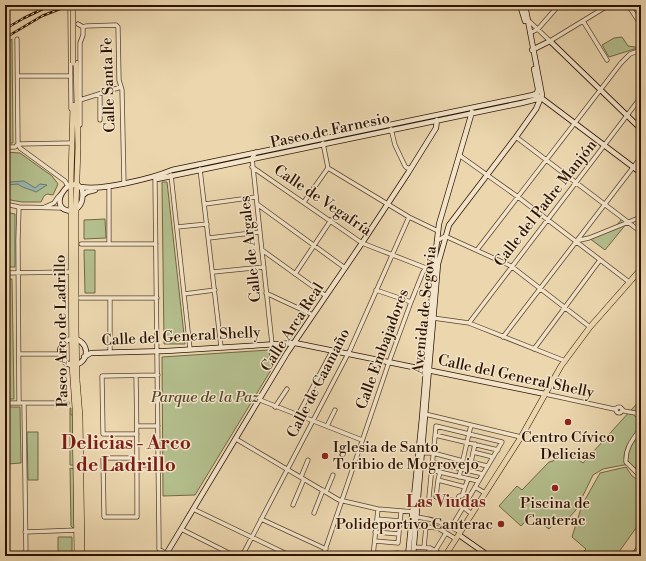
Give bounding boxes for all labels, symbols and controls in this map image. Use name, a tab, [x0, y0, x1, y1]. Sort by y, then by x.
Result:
street label: Calle Santa Fe	[97, 37, 120, 133]
street label: Paseo de Farnesio	[269, 109, 392, 152]
street label: Calle del Padre Manjón	[490, 136, 601, 271]
street label: Calle de Vegafría	[270, 161, 376, 240]
street label: Calle de Argales	[235, 195, 266, 303]
street label: Avenida de Segovia	[408, 245, 441, 376]
street label: Paseo Arco de Ladrillo	[51, 254, 72, 407]
street label: Calle Arca Real	[257, 279, 329, 375]
street label: Calle Embajadores	[352, 286, 413, 412]
street label: Calle del General Shelly	[101, 323, 262, 350]
street label: Calle de Caamaño	[283, 325, 354, 441]
street label: Calle del General Shelly	[436, 351, 596, 402]
park label: Parque de la Paz	[150, 388, 259, 407]
marker: Centro Cívico Delicias	[563, 417, 573, 427]
place label: Centro Cívico Delicias	[521, 428, 615, 464]
district label: Delicias - Arco de Ladrillo	[61, 431, 191, 477]
place label: Iglesia de Santo Toribio de Mogrovejo	[333, 438, 479, 474]
marker: Iglesia de Santo Toribio de Mogrovejo	[320, 451, 330, 461]
marker: Piscina de Canterac	[550, 483, 560, 493]
district label: Las Viudas	[406, 492, 486, 512]
place label: Piscina de Canterac	[520, 494, 590, 530]
place label: Polideportivo Canterac	[336, 515, 493, 534]
marker: Polideportivo Canterac	[496, 519, 506, 529]

